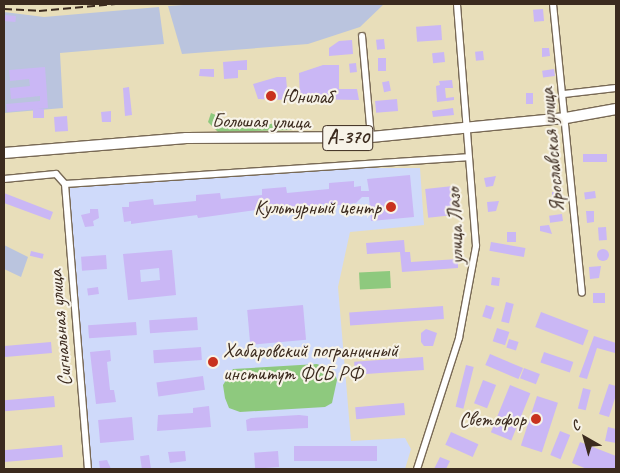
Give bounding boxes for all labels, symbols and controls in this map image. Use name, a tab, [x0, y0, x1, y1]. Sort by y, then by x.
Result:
place label: Юнилаб	[282, 84, 332, 108]
street label: Ярославская улица	[535, 86, 569, 214]
marker: Юнилаб	[264, 89, 278, 103]
street label: Большая улица	[212, 108, 310, 134]
road number: А-370	[322, 122, 374, 154]
street label: улица Лазо	[441, 187, 469, 265]
place label: Культурный центр	[254, 195, 381, 219]
marker: Культурный центр	[385, 201, 397, 213]
street label: Сигнальная улица	[43, 268, 77, 388]
place label: Хабаровский пограничный институт ФСБ РФ	[223, 339, 398, 386]
marker: Хабаровский пограничный институт ФСБ РФ	[207, 356, 219, 368]
place label: Светофор	[459, 407, 526, 431]
marker: Светофор	[530, 413, 542, 425]
north arrow	[560, 413, 610, 463]
text: С	[568, 417, 583, 435]

